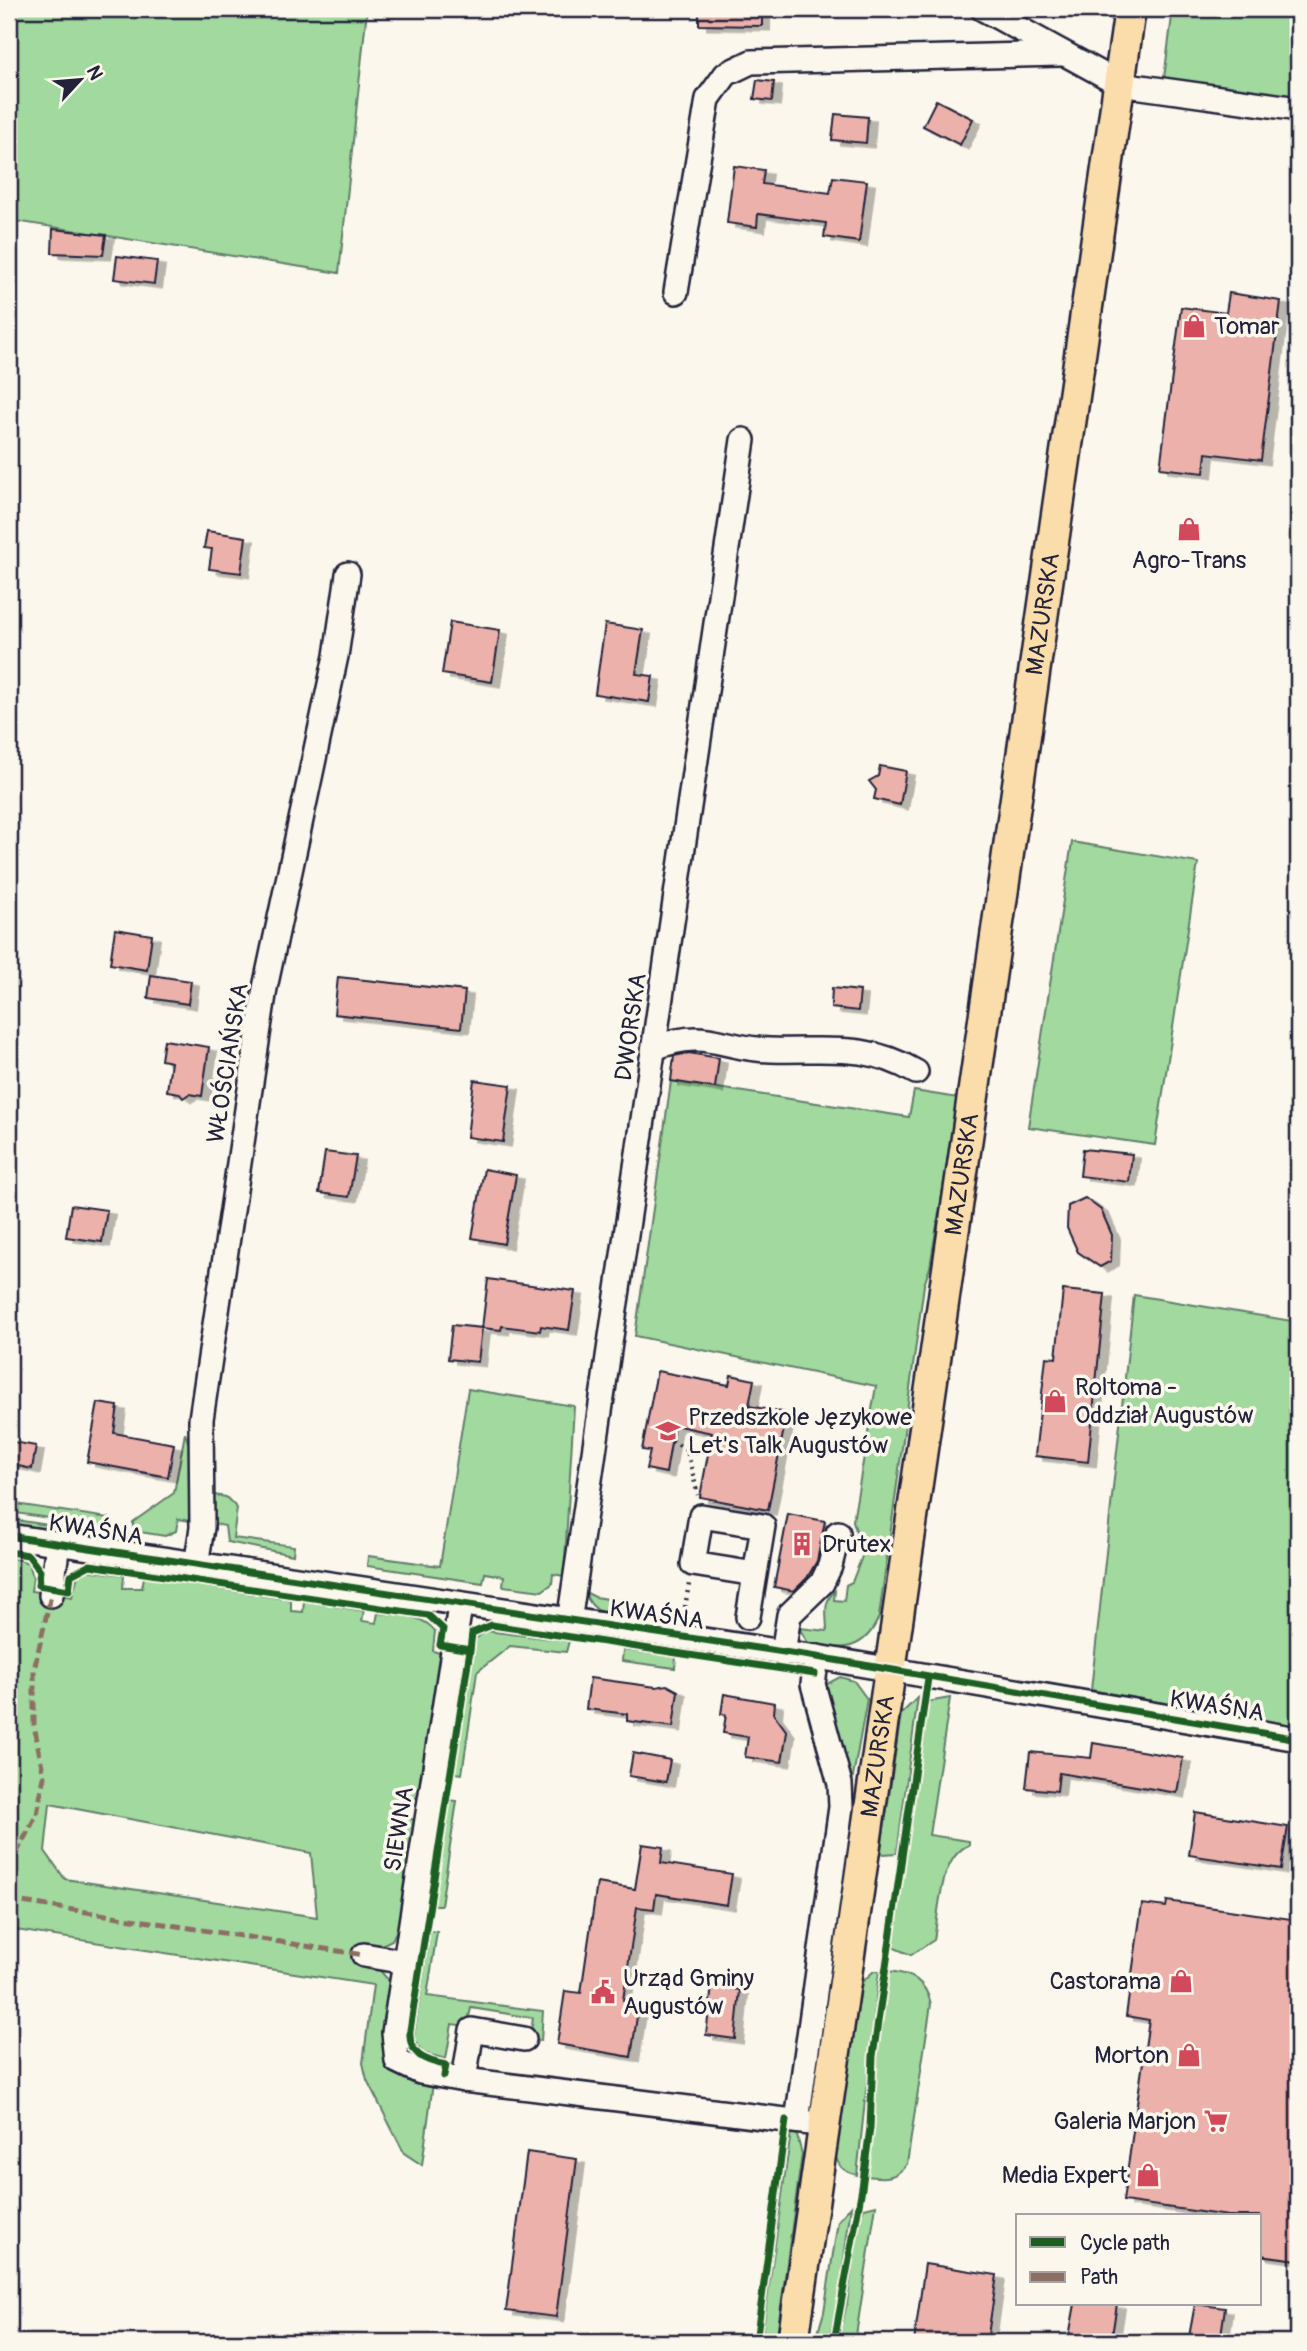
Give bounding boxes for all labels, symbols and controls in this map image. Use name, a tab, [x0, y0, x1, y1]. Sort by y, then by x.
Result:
north arrow	[46, 46, 116, 116]
text: N	[81, 62, 108, 84]
shop icon: Tomar	[1180, 312, 1208, 340]
place label: Tomar	[1214, 312, 1280, 341]
shop icon: Agro-Trans	[1175, 515, 1203, 543]
place label: Agro-Trans	[1132, 546, 1246, 575]
street label: MAZURSKA	[1019, 551, 1066, 677]
street label: DWORSKA	[609, 971, 653, 1083]
street label: WŁOŚCIAŃSKA	[201, 981, 255, 1145]
street label: MAZURSKA	[939, 1111, 985, 1237]
place label: Roltoma - Oddział Augustów	[1075, 1373, 1253, 1430]
shop icon: Roltoma - Oddział Augustów	[1041, 1387, 1069, 1415]
place label: Przedszkole Językowe Let's Talk Augustów	[688, 1403, 912, 1460]
school or university icon: Przedszkole Językowe Let's Talk Augustów	[654, 1417, 682, 1445]
street label: KWAŚNA	[47, 1508, 145, 1552]
building icon: Drutex	[788, 1530, 816, 1558]
place label: Drutex	[822, 1530, 891, 1559]
street label: KWAŚNA	[608, 1594, 706, 1636]
street label: KWAŚNA	[1168, 1684, 1266, 1728]
street label: MAZURSKA	[854, 1693, 901, 1819]
street label: SIEWNA	[378, 1784, 420, 1874]
place label: Urząd Gminy Augustów	[623, 1964, 754, 2021]
place label: Castorama	[1050, 1967, 1161, 1996]
shop icon: Castorama	[1167, 1967, 1195, 1995]
public building icon: Urząd Gminy Augustów	[589, 1978, 617, 2006]
place label: Morton	[1094, 2041, 1169, 2070]
shop icon: Morton	[1175, 2041, 1203, 2069]
place label: Galeria Marjon	[1053, 2107, 1196, 2136]
supermarket icon: Galeria Marjon	[1202, 2107, 1230, 2135]
place label: Media Expert	[1002, 2161, 1128, 2190]
shop icon: Media Expert	[1134, 2161, 1162, 2189]
legend	[1016, 2214, 1262, 2306]
text: Cycle path	[1080, 2230, 1170, 2257]
text: Path	[1080, 2264, 1118, 2291]

